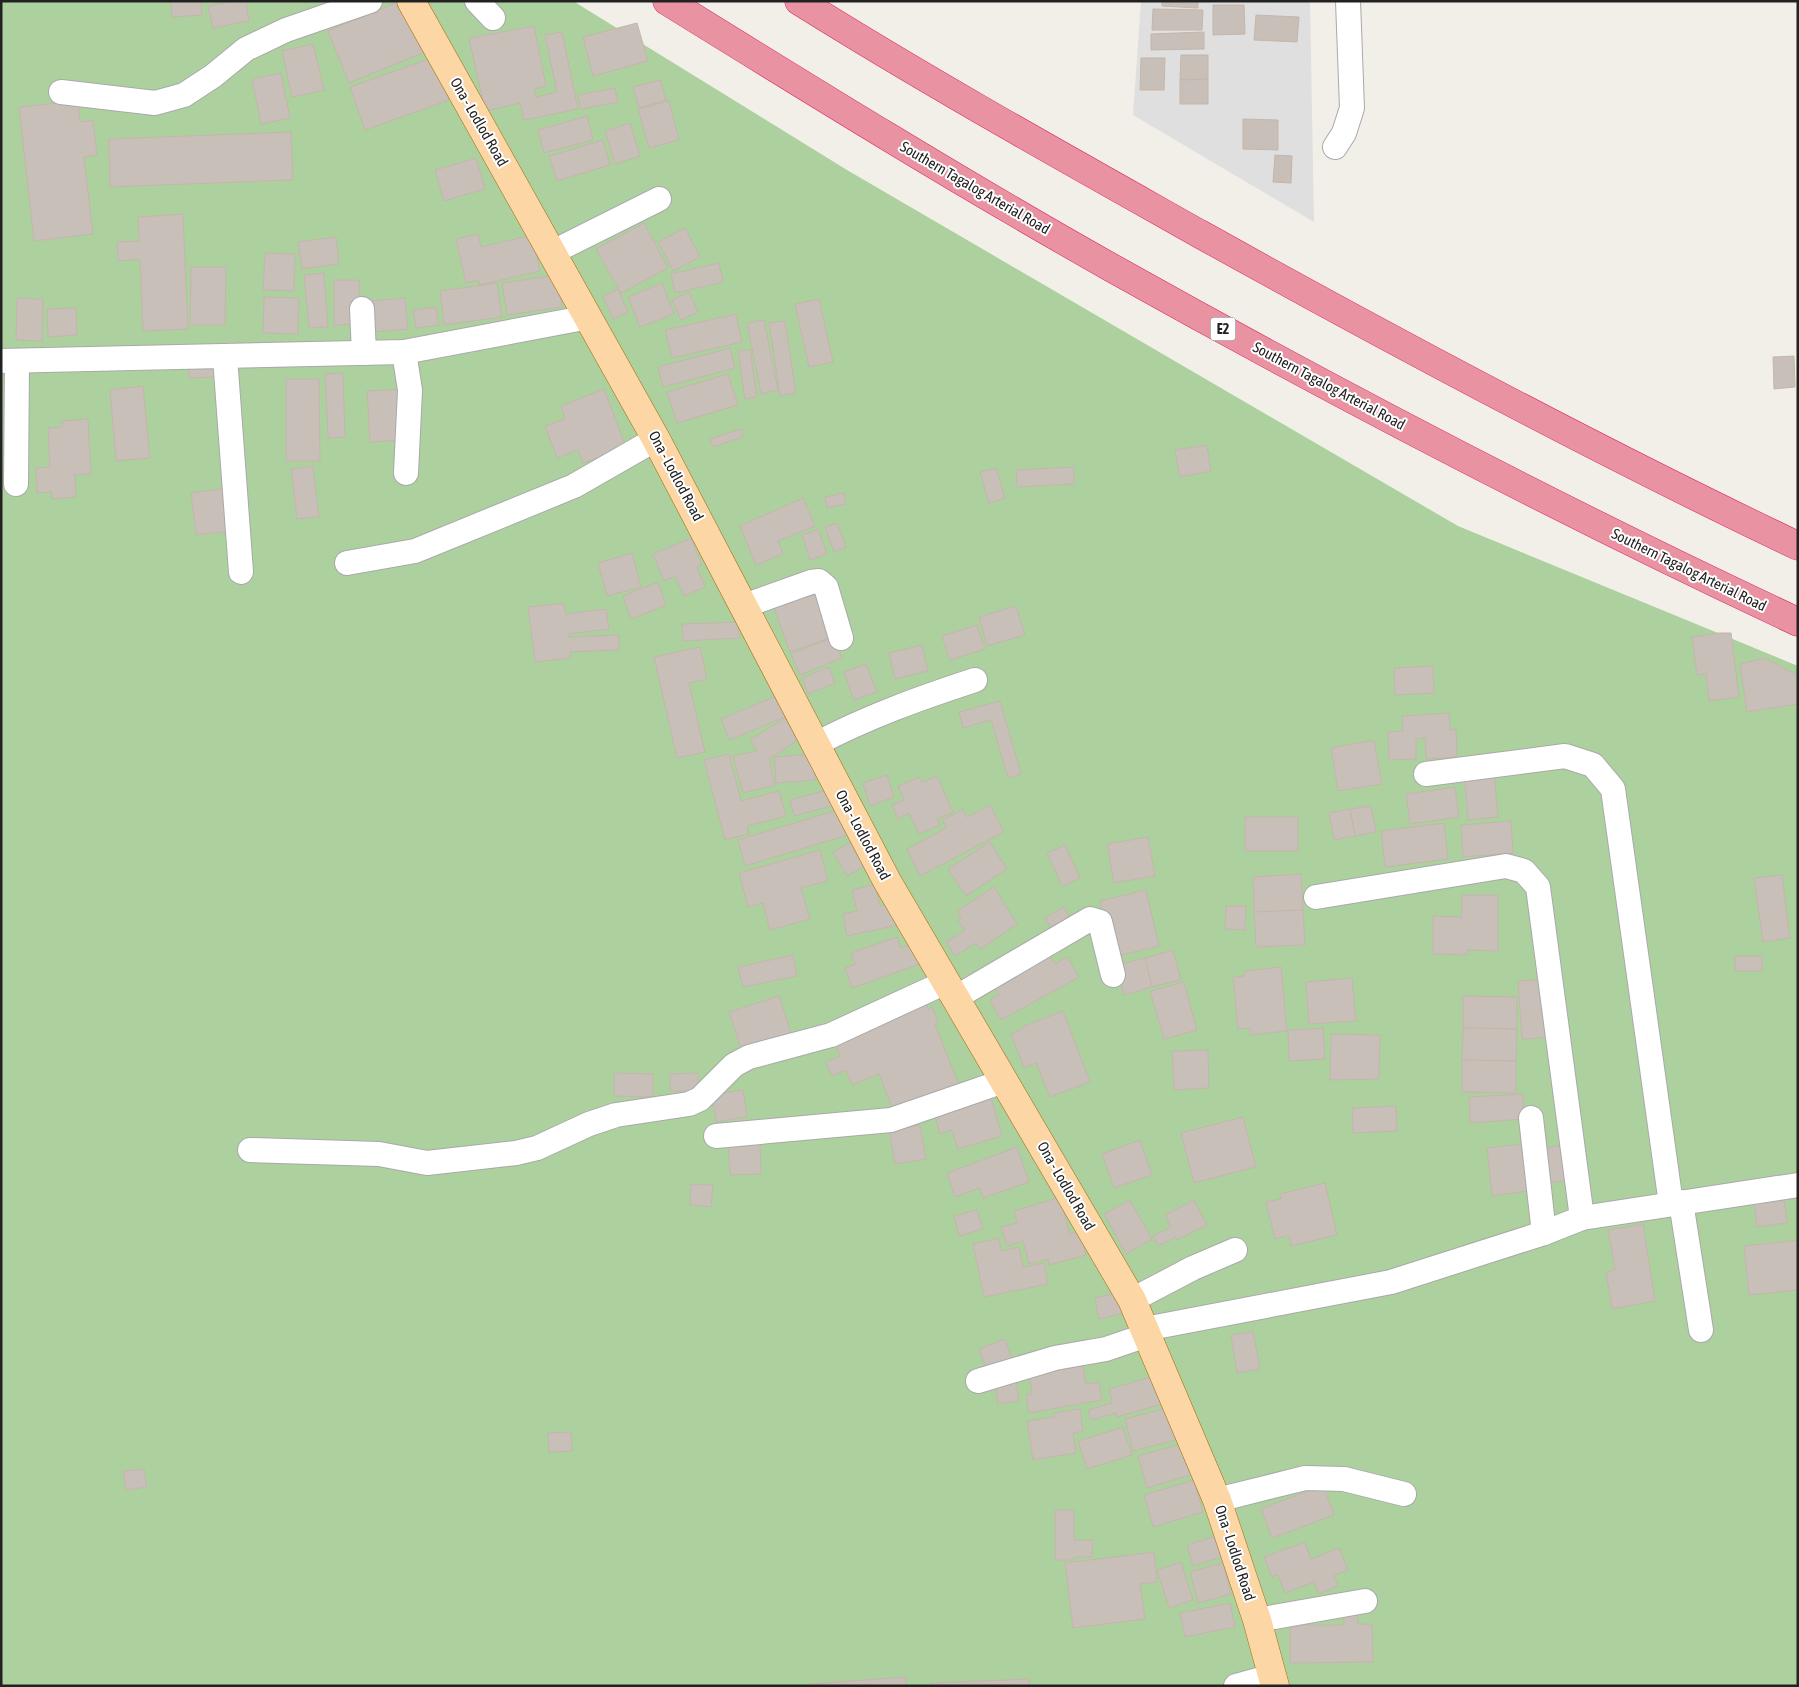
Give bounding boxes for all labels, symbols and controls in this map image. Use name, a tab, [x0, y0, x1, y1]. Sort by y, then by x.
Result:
street label: Ona - Lodlod Road	[447, 74, 512, 169]
street label: Southern Tagalog Arterial Road	[897, 138, 1053, 237]
road number: E2	[1210, 318, 1236, 340]
street label: Southern Tagalog Arterial Road	[1250, 338, 1408, 433]
street label: Ona - Lodlod Road	[646, 428, 707, 524]
street label: Southern Tagalog Arterial Road	[1609, 525, 1769, 614]
street label: Ona - Lodlod Road	[833, 787, 894, 883]
street label: Ona - Lodlod Road	[1034, 1138, 1099, 1233]
street label: Ona - Lodlod Road	[1212, 1503, 1259, 1603]

